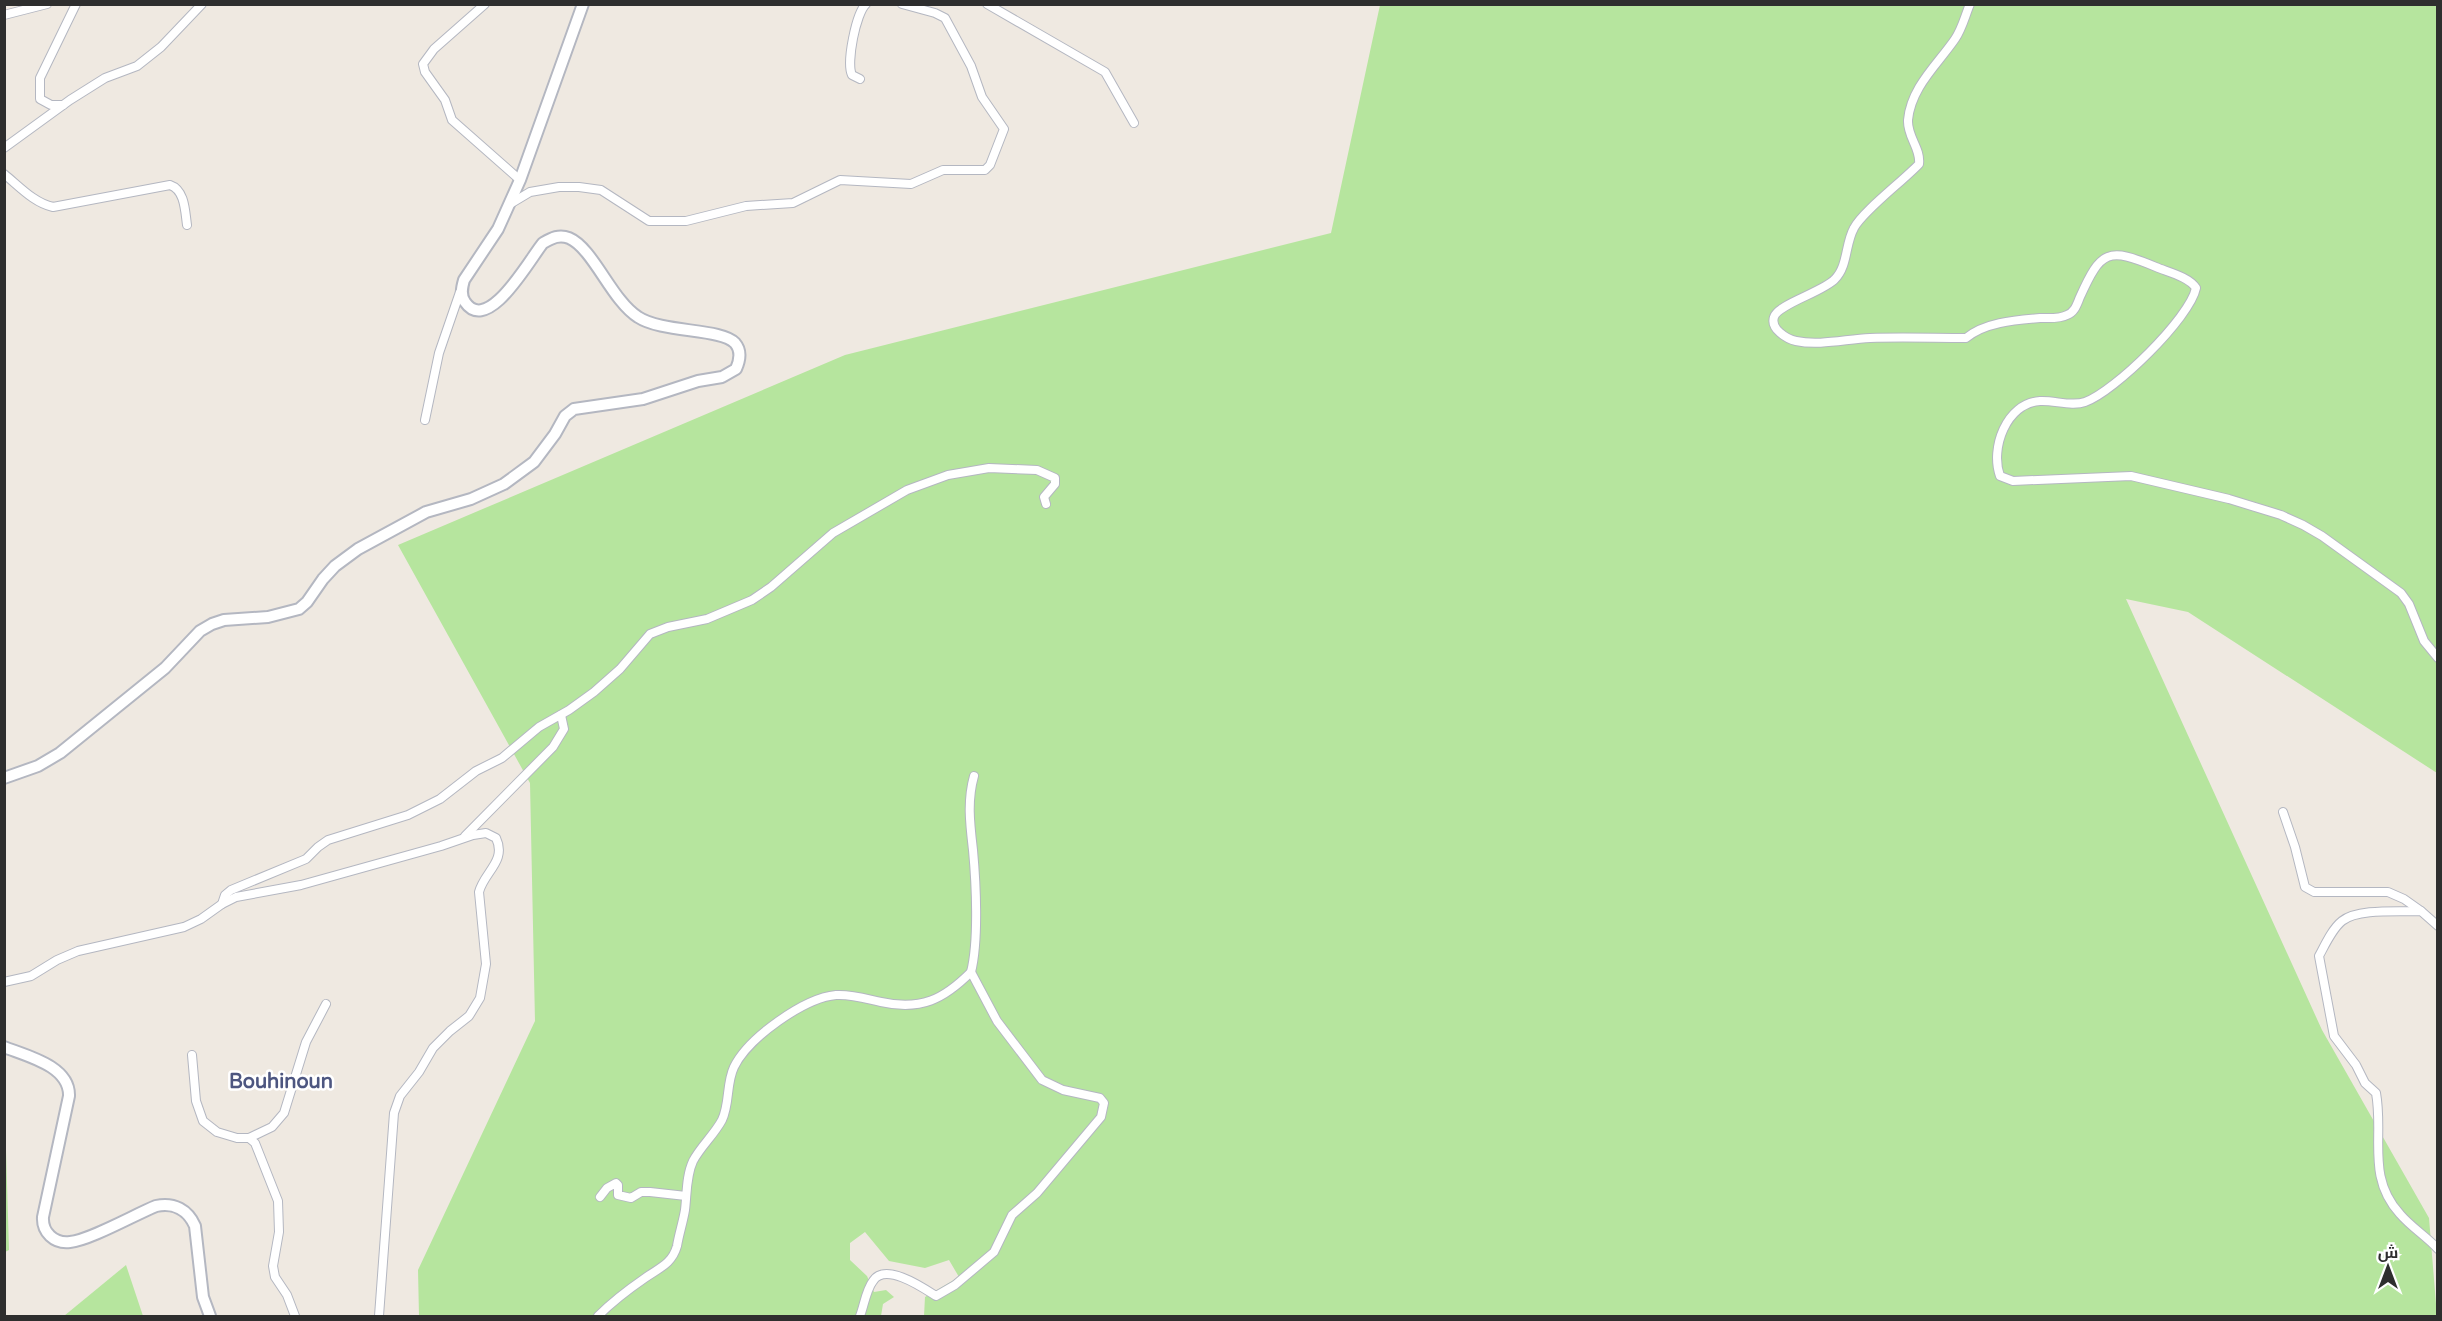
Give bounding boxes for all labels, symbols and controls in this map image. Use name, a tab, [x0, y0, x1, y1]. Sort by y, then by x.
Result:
district label: Bouhinoun	[229, 1070, 333, 1094]
north arrow	[2358, 1237, 2418, 1297]
text: ش	[2378, 1243, 2398, 1263]

